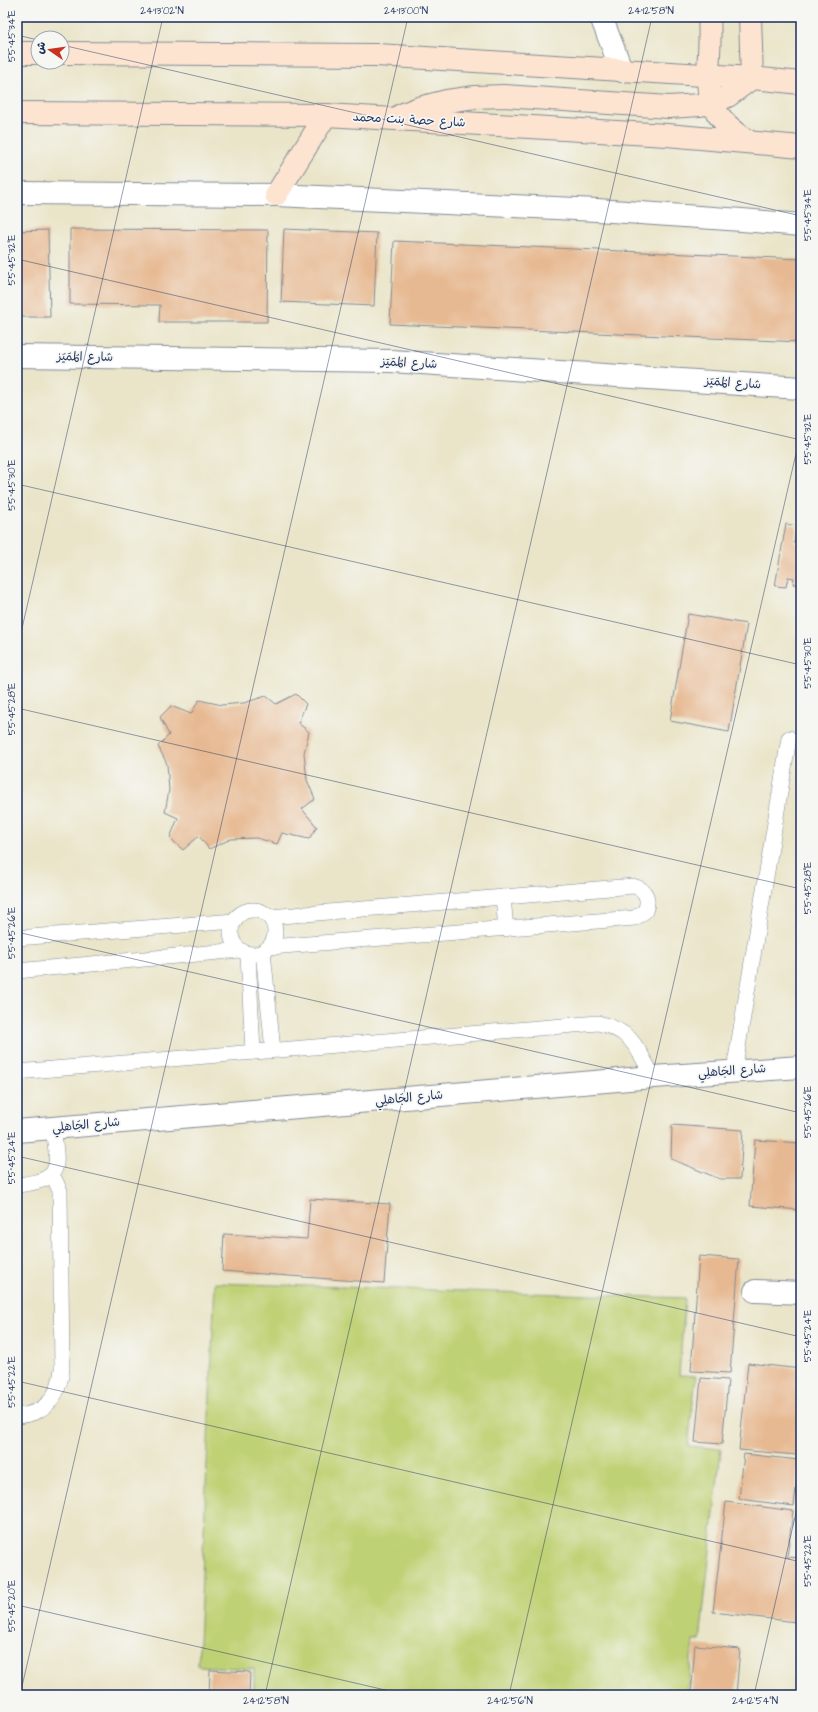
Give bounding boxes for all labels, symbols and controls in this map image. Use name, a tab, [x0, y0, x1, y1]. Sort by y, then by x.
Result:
text: 24°13'02"N	[140, 4, 184, 18]
text: 24°13'00"N	[384, 4, 428, 18]
text: 24°12'58"N	[628, 4, 674, 18]
text: 55°45'34"E	[5, 10, 19, 62]
north arrow	[30, 30, 70, 70]
text: ش	[32, 40, 49, 55]
street label: شارع حصة بنت محمد	[352, 109, 466, 131]
text: 55°45'34"E	[801, 189, 815, 241]
text: 55°45'32"E	[5, 234, 19, 285]
street label: شارع المُمَيَز	[56, 348, 113, 366]
street label: شارع المُمَيَز	[379, 353, 438, 373]
street label: شارع المُمَيَز	[703, 372, 762, 393]
text: 55°45'32"E	[801, 413, 815, 464]
text: 55°45'30"E	[5, 459, 19, 511]
text: 55°45'30"E	[801, 637, 815, 689]
text: 55°45'28"E	[5, 683, 19, 735]
text: 55°45'28"E	[801, 862, 815, 914]
text: 55°45'26"E	[5, 907, 19, 959]
street label: شارع الجَاهلِي	[697, 1060, 767, 1084]
text: 55°45'26"E	[801, 1086, 815, 1138]
street label: شارع الجَاهلِي	[374, 1087, 444, 1111]
street label: شارع الجَاهلِي	[51, 1114, 121, 1138]
text: 55°45'24"E	[5, 1132, 19, 1184]
text: 55°45'24"E	[801, 1310, 815, 1362]
text: 55°45'22"E	[5, 1356, 19, 1408]
text: 55°45'22"E	[801, 1535, 815, 1587]
text: 55°45'20"E	[5, 1580, 19, 1632]
text: 24°12'58"N	[243, 1694, 289, 1708]
text: 24°12'56"N	[487, 1694, 533, 1708]
text: 24°12'54"N	[732, 1694, 778, 1708]

